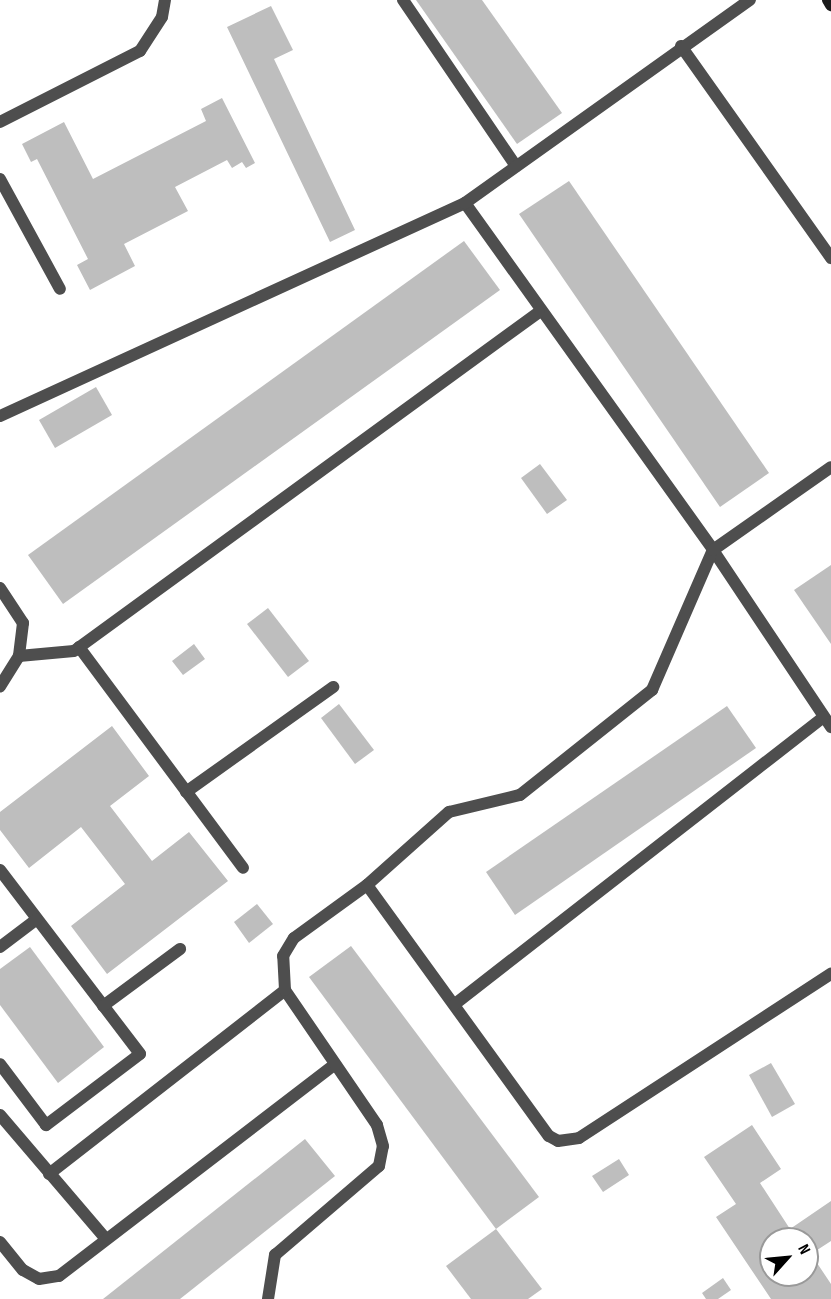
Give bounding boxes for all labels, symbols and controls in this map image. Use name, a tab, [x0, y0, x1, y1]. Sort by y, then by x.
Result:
north arrow	[759, 1227, 819, 1287]
text: N	[793, 1241, 814, 1258]

